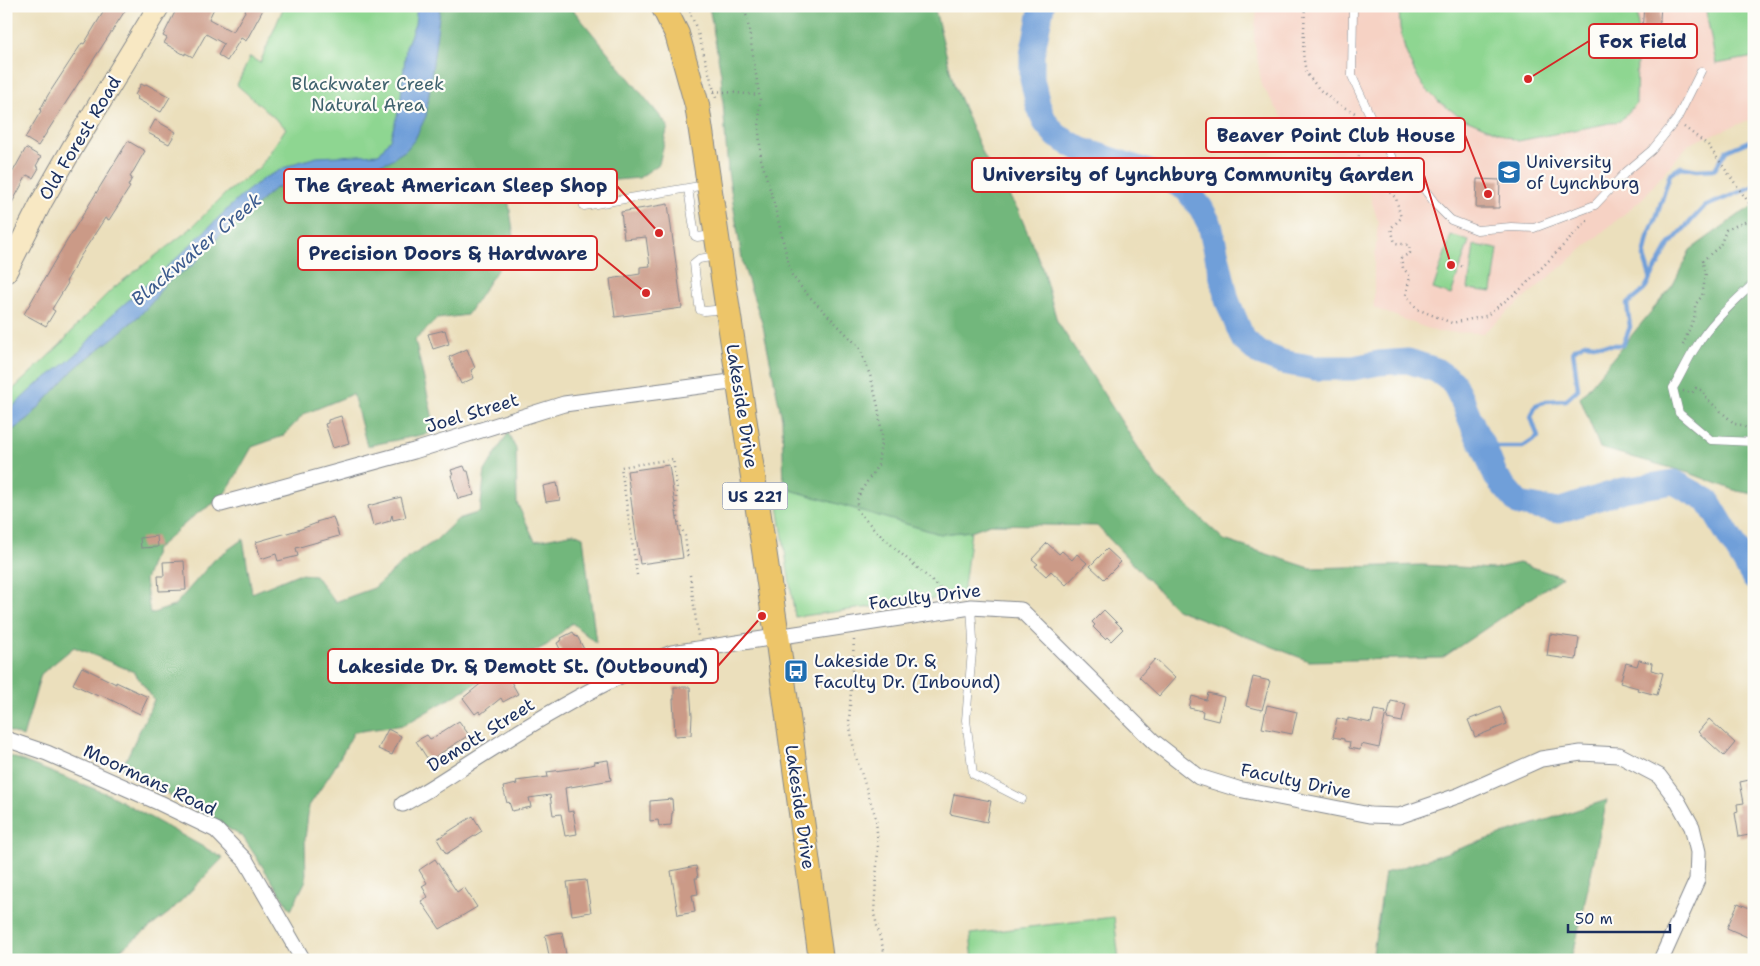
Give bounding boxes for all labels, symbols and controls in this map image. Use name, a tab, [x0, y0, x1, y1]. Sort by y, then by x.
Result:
callout: Fox Field	[1589, 24, 1697, 58]
text: Fox Field	[1599, 29, 1687, 54]
street label: Old Forest Road	[33, 71, 127, 205]
park label: Blackwater Creek Natural Area	[292, 72, 444, 117]
callout: Beaver Point Club House	[1206, 118, 1465, 152]
text: Beaver Point Club House	[1217, 123, 1455, 148]
place label: University of Lynchburg	[1526, 150, 1639, 195]
callout: University of Lynchburg Community Garden	[972, 158, 1424, 192]
school or university icon: University of Lynchburg	[1496, 159, 1522, 185]
text: University of Lynchburg Community Garden	[982, 162, 1414, 187]
callout: The Great American Sleep Shop	[284, 169, 617, 203]
text: The Great American Sleep Shop	[295, 173, 607, 198]
water label: Blackwater Creek	[126, 187, 267, 312]
callout: Precision Doors & Hardware	[298, 236, 597, 270]
text: Precision Doors & Hardware	[308, 241, 588, 266]
street label: Lakeside Drive	[720, 342, 764, 470]
street label: Joel Street	[423, 387, 522, 439]
road number: US 221	[722, 482, 788, 510]
street label: Faculty Drive	[868, 578, 982, 616]
callout: Lakeside Dr. & Demott St. (Outbound)	[328, 649, 718, 683]
place label: Lakeside Dr. & Faculty Dr. (Inbound)	[814, 649, 1000, 694]
text: Lakeside Dr. & Demott St. (Outbound)	[338, 654, 708, 679]
bus stop icon: Lakeside Dr. & Faculty Dr. (Inbound)	[783, 658, 809, 684]
street label: Demott Street	[423, 692, 539, 778]
street label: Moormans Road	[79, 739, 221, 821]
street label: Lakeside Drive	[779, 743, 821, 871]
street label: Faculty Drive	[1238, 758, 1354, 804]
scale bar	[1568, 901, 1670, 933]
text: 50 m	[1575, 909, 1613, 929]

